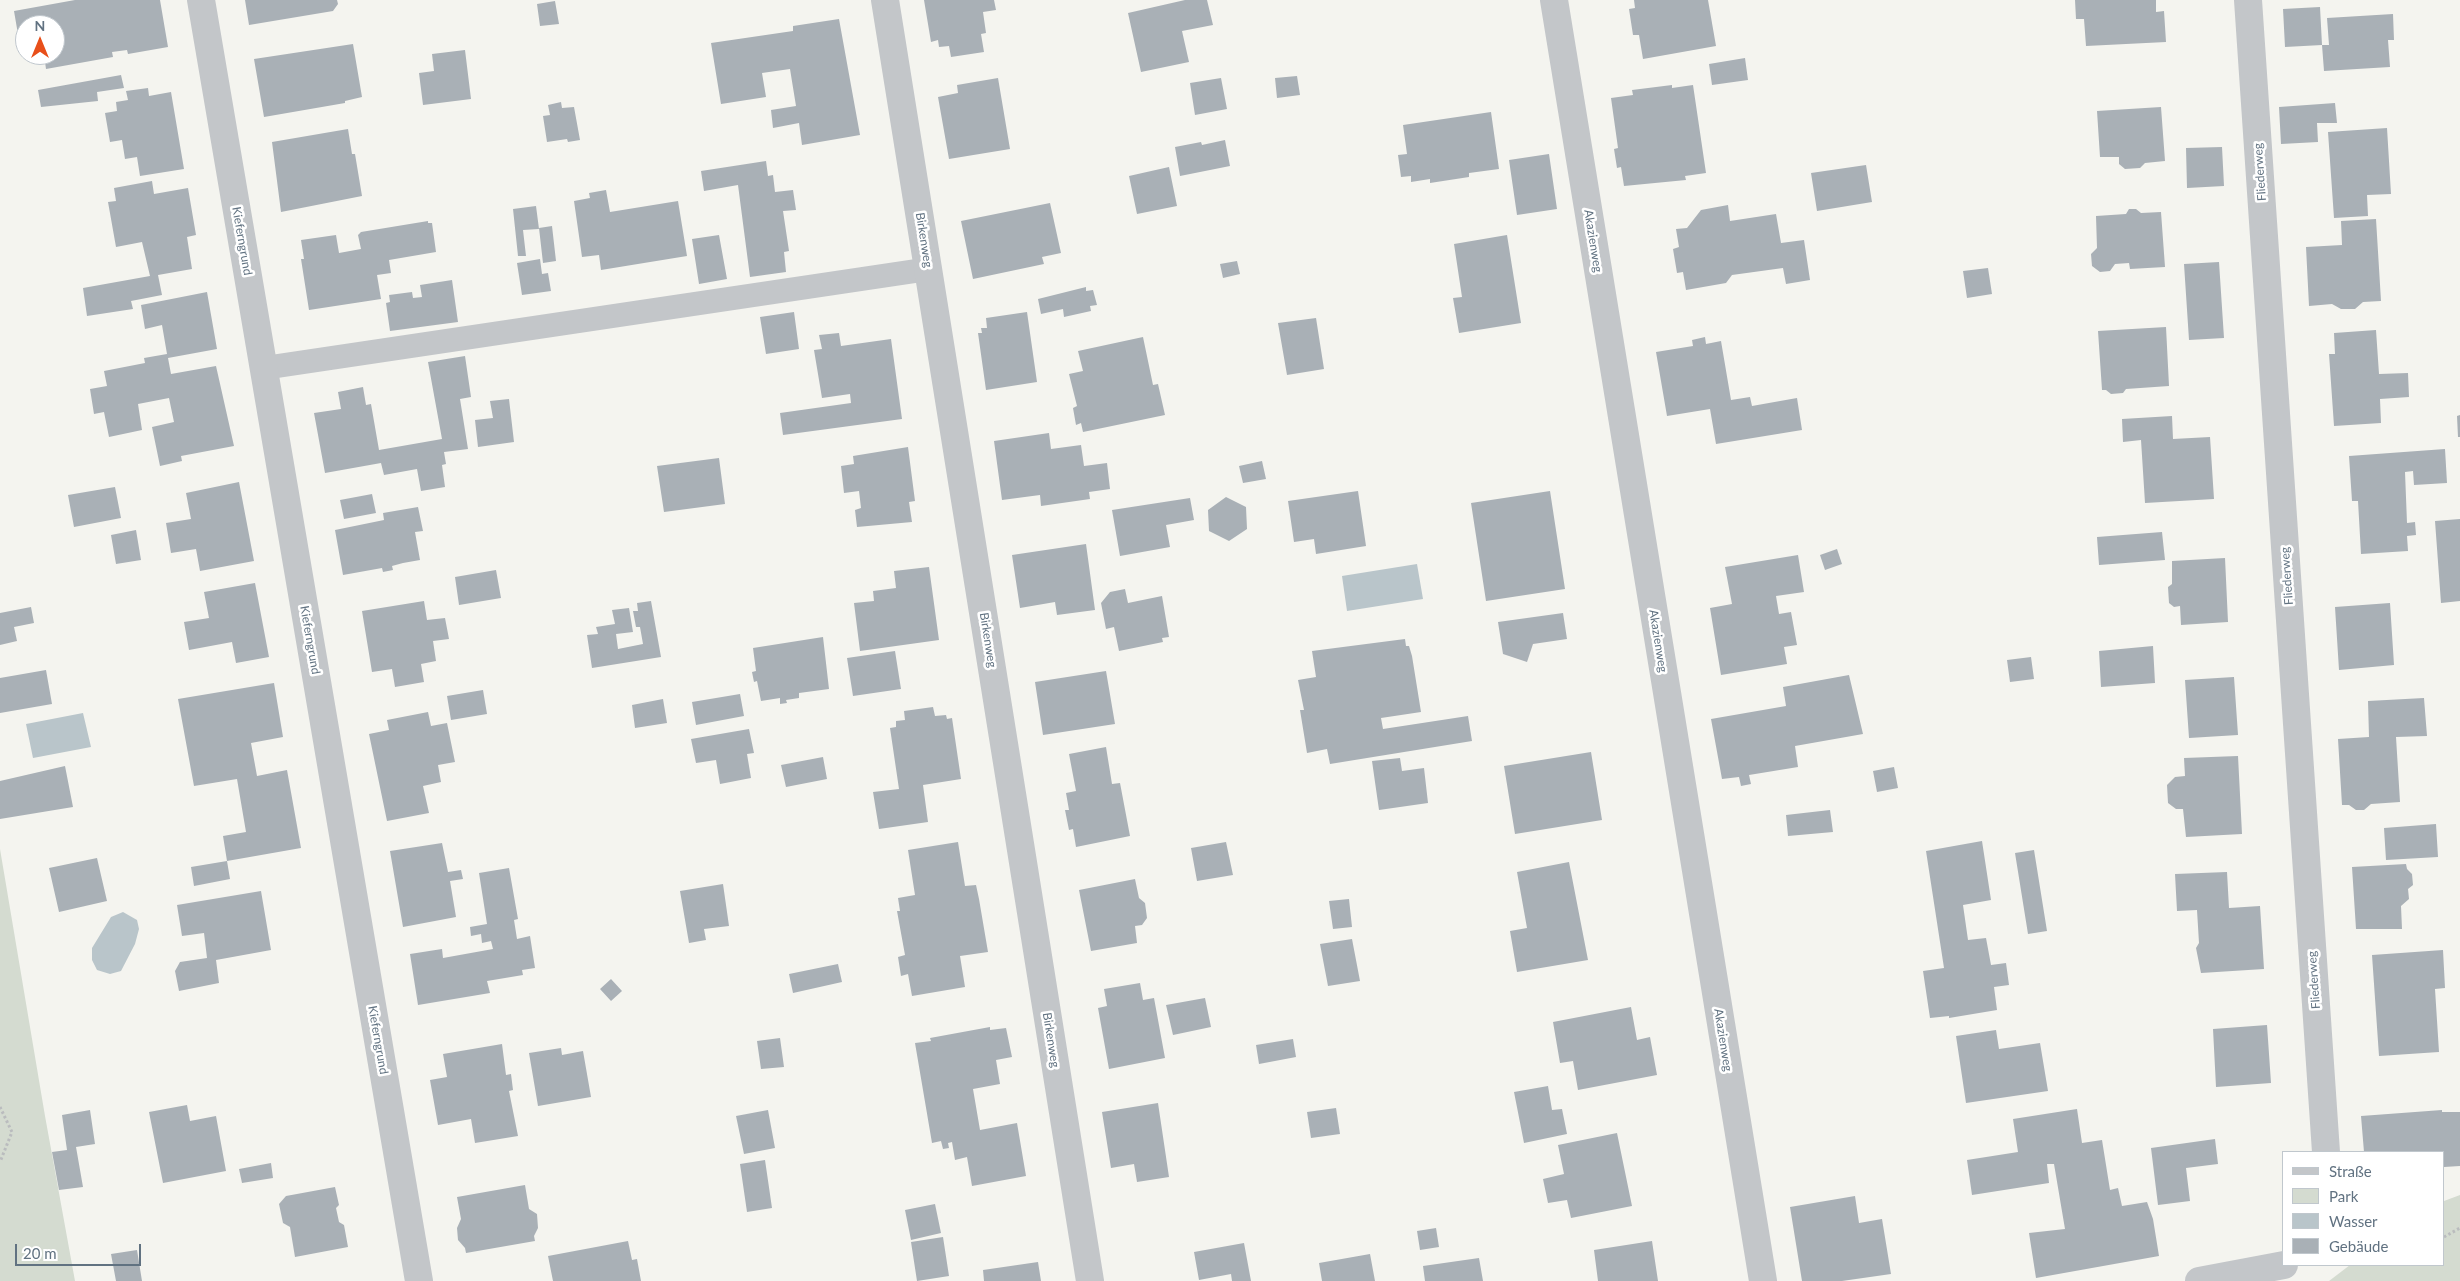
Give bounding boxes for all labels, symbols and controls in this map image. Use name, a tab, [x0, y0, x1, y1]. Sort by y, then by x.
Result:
north arrow	[15, 15, 65, 65]
text: N	[35, 17, 45, 34]
street label: Fliederweg	[2251, 143, 2269, 201]
street label: Kieferngrund	[229, 206, 255, 276]
street label: Akazienweg	[1581, 209, 1605, 273]
street label: Birkenweg	[913, 211, 935, 269]
street label: Fliederweg	[2278, 547, 2296, 605]
street label: Kieferngrund	[297, 605, 323, 675]
street label: Akazienweg	[1646, 609, 1670, 673]
street label: Birkenweg	[977, 611, 999, 669]
street label: Fliederweg	[2305, 951, 2323, 1009]
street label: Kieferngrund	[365, 1005, 391, 1075]
street label: Akazienweg	[1711, 1008, 1735, 1072]
street label: Birkenweg	[1040, 1011, 1062, 1069]
legend	[2282, 1151, 2445, 1266]
text: Straße	[2329, 1162, 2372, 1180]
text: Park	[2329, 1187, 2358, 1205]
text: Wasser	[2329, 1212, 2378, 1230]
scale bar	[18, 1234, 144, 1266]
text: Gebäude	[2329, 1237, 2388, 1255]
text: 20 m	[23, 1244, 57, 1262]

